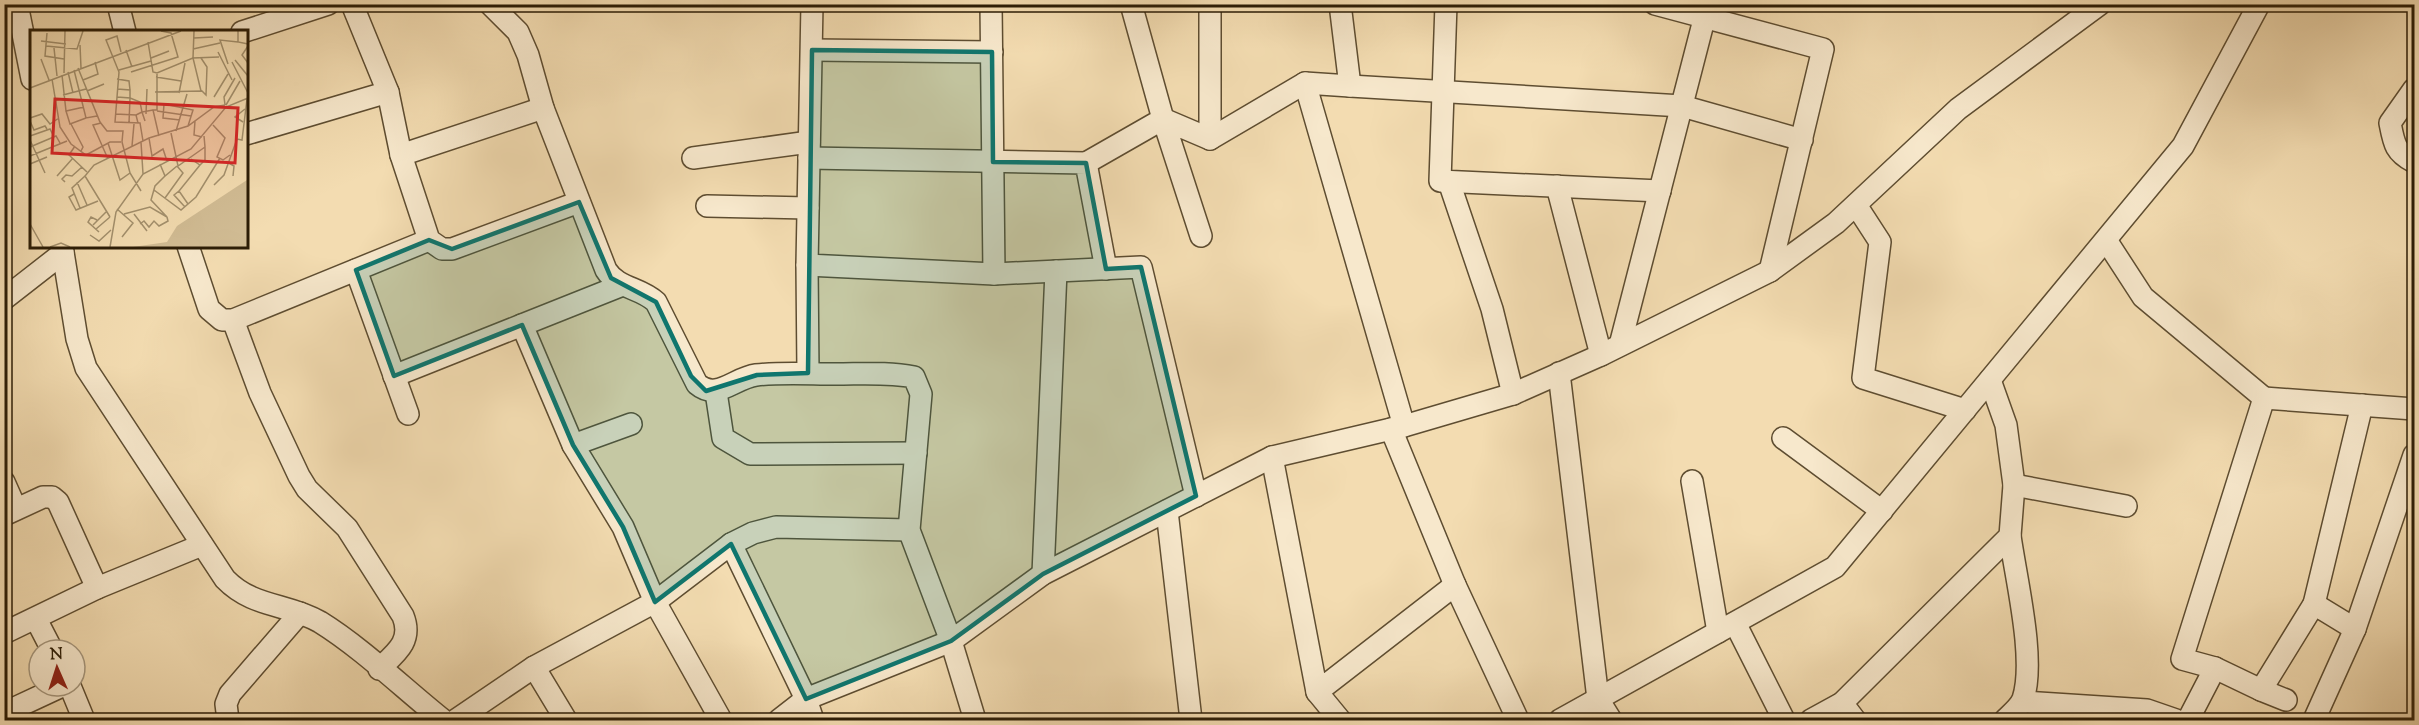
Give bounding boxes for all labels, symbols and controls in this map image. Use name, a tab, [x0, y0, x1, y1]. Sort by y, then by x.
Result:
inset map	[30, 30, 248, 248]
north arrow	[27, 638, 87, 698]
text: N	[49, 644, 64, 667]

